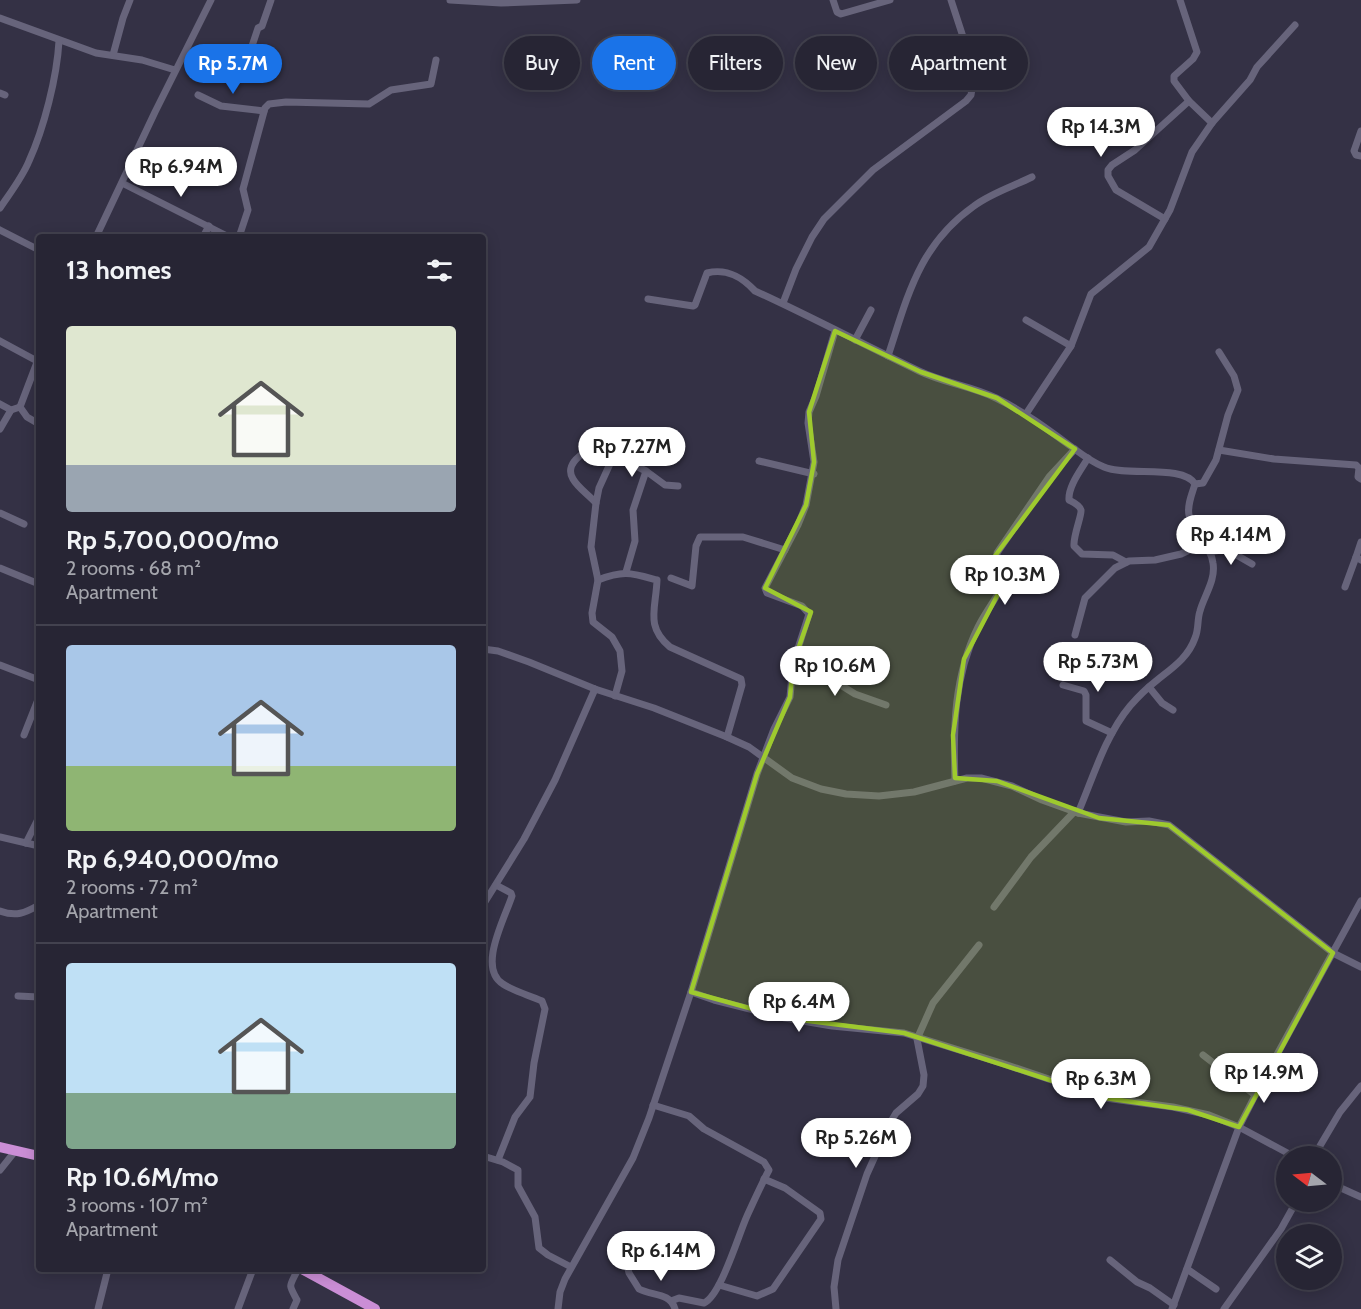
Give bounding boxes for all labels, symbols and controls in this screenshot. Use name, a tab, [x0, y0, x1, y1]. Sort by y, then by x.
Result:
chip: Buy	[504, 36, 580, 90]
chip: Rent	[592, 36, 676, 90]
chip: Filters	[688, 36, 783, 90]
chip: New	[795, 36, 877, 90]
chip: Apartment	[889, 36, 1028, 90]
pin: Rp 5.7M	[178, 44, 288, 95]
text: Rp 5.7M	[198, 51, 268, 75]
pin: Rp 14.3M	[1039, 107, 1163, 158]
text: Rp 14.3M	[1061, 114, 1141, 138]
pin: Rp 6.94M	[119, 147, 243, 198]
text: Rp 6.94M	[139, 154, 223, 178]
text: 13 homes	[66, 254, 172, 286]
icon: filters	[423, 254, 456, 287]
icon: home	[207, 365, 315, 473]
pin: Rp 7.27M	[570, 427, 694, 478]
text: Rp 7.27M	[592, 434, 672, 458]
pin: Rp 4.14M	[1169, 515, 1293, 566]
text: Rp 4.14M	[1190, 522, 1272, 546]
text: Rp 5,700,000/mo	[66, 524, 279, 556]
pin: Rp 10.3M	[943, 555, 1067, 606]
text: 2 rooms · 68 m²	[66, 556, 201, 580]
text: Rp 10.3M	[964, 562, 1046, 586]
text: Apartment	[66, 580, 158, 604]
pin: Rp 5.73M	[1036, 642, 1160, 693]
pin: Rp 10.6M	[773, 646, 897, 697]
text: Rp 5.73M	[1057, 649, 1139, 673]
text: Rp 10.6M	[794, 653, 876, 677]
icon: home	[207, 684, 315, 792]
text: Rp 6,940,000/mo	[66, 843, 278, 875]
text: 2 rooms · 72 m²	[66, 875, 198, 899]
text: Apartment	[66, 899, 158, 923]
pin: Rp 6.4M	[744, 982, 854, 1033]
text: Rp 6.4M	[762, 989, 836, 1013]
icon: home	[207, 1002, 315, 1110]
pin: Rp 14.9M	[1202, 1053, 1326, 1104]
pin: Rp 6.3M	[1046, 1059, 1156, 1110]
text: Rp 14.9M	[1224, 1060, 1304, 1084]
text: Rp 6.3M	[1065, 1066, 1137, 1090]
pin: Rp 5.26M	[794, 1118, 918, 1169]
text: Rp 5.26M	[815, 1125, 897, 1149]
north arrow	[1276, 1146, 1342, 1212]
map controls	[1276, 1146, 1342, 1290]
text: Rp 10.6M/mo	[66, 1161, 219, 1193]
text: 3 rooms · 107 m²	[66, 1193, 208, 1217]
text: Apartment	[66, 1217, 158, 1241]
button: layers	[1276, 1224, 1342, 1290]
pin: Rp 6.14M	[599, 1231, 723, 1282]
text: Rp 6.14M	[621, 1238, 701, 1262]

